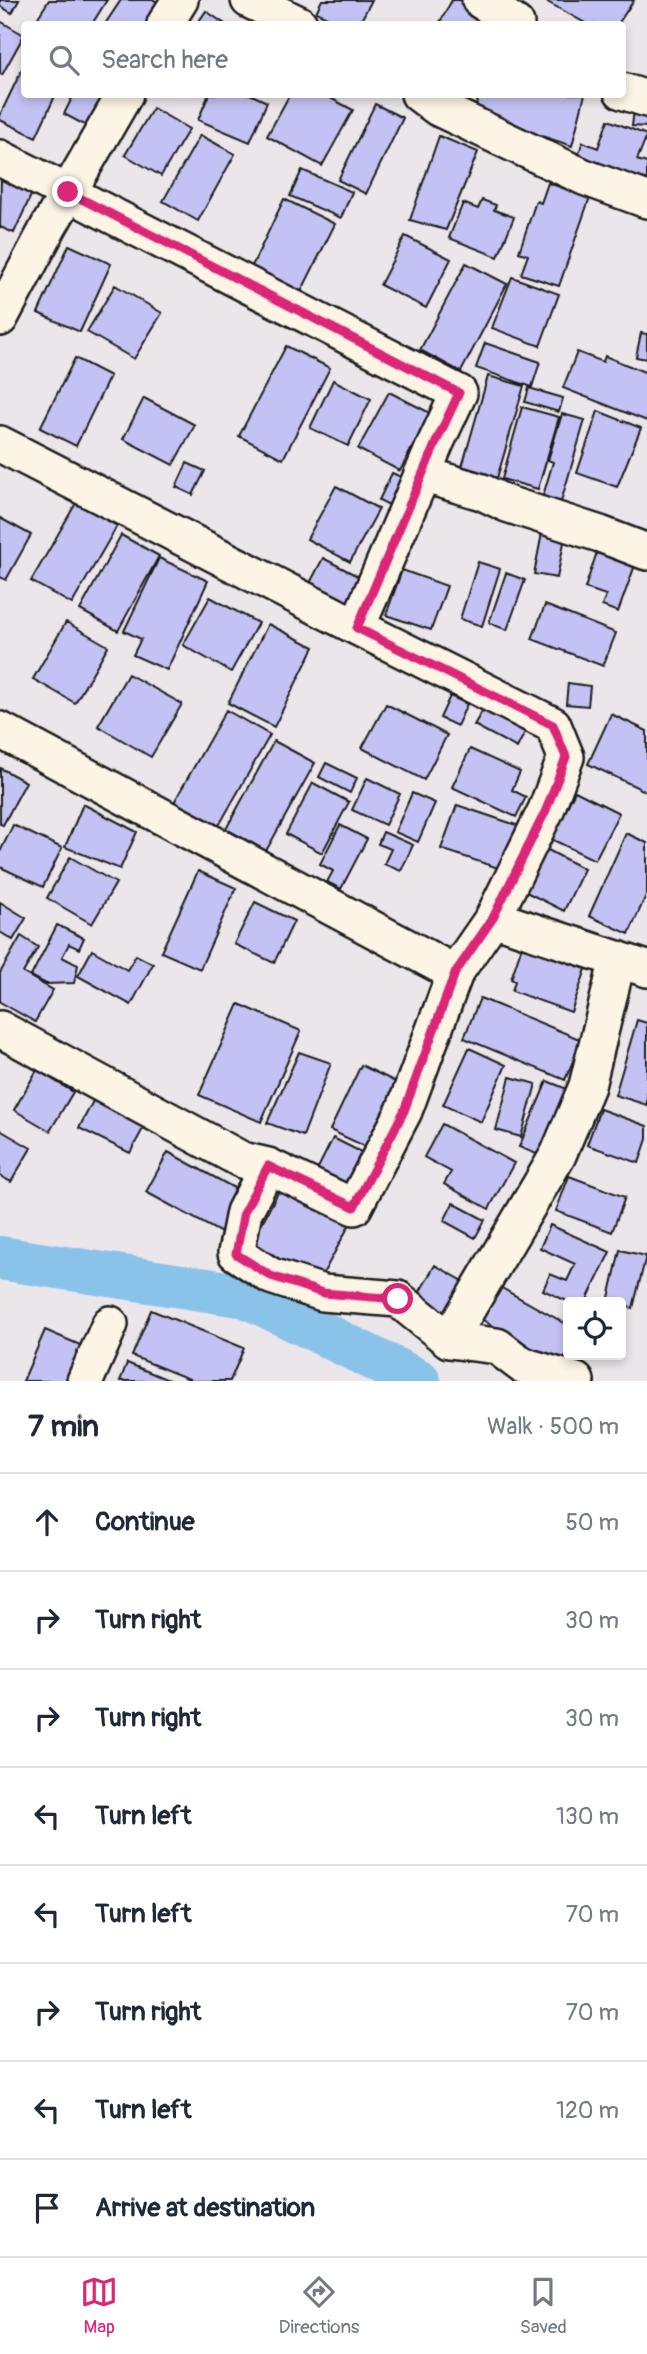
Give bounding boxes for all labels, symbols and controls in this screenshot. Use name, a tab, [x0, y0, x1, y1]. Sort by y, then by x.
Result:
search box	[21, 21, 626, 98]
icon: search	[45, 41, 83, 79]
text: Search here	[101, 44, 228, 76]
route end	[52, 176, 83, 207]
route start	[382, 1283, 413, 1314]
map controls	[563, 1297, 626, 1360]
button: locate	[563, 1297, 626, 1360]
text: 7 min	[28, 1408, 99, 1445]
text: Walk · 500 m	[487, 1412, 619, 1441]
icon: ahead	[28, 1503, 66, 1541]
text: Continue	[95, 1506, 195, 1538]
text: 50 m	[565, 1508, 619, 1537]
icon: right	[28, 1601, 66, 1639]
text: Turn right	[95, 1604, 201, 1636]
text: 30 m	[565, 1606, 619, 1635]
icon: right	[28, 1699, 66, 1737]
text: Turn right	[95, 1702, 201, 1734]
text: 30 m	[565, 1704, 619, 1733]
icon: left	[28, 1797, 66, 1835]
text: Turn left	[95, 1800, 191, 1832]
text: 130 m	[556, 1802, 619, 1831]
icon: left	[28, 1895, 66, 1933]
text: Turn left	[95, 1898, 191, 1930]
text: 70 m	[566, 1900, 619, 1929]
icon: right	[28, 1993, 66, 2031]
text: Turn right	[95, 1996, 201, 2028]
text: 70 m	[566, 1998, 619, 2027]
icon: left	[28, 2091, 66, 2129]
text: Turn left	[95, 2094, 191, 2126]
text: 120 m	[556, 2096, 619, 2125]
icon: arrive	[28, 2189, 66, 2227]
text: Arrive at destination	[95, 2192, 315, 2224]
tab: Map	[80, 2273, 118, 2339]
tab: Directions	[279, 2273, 359, 2339]
tab: Saved	[520, 2273, 567, 2339]

